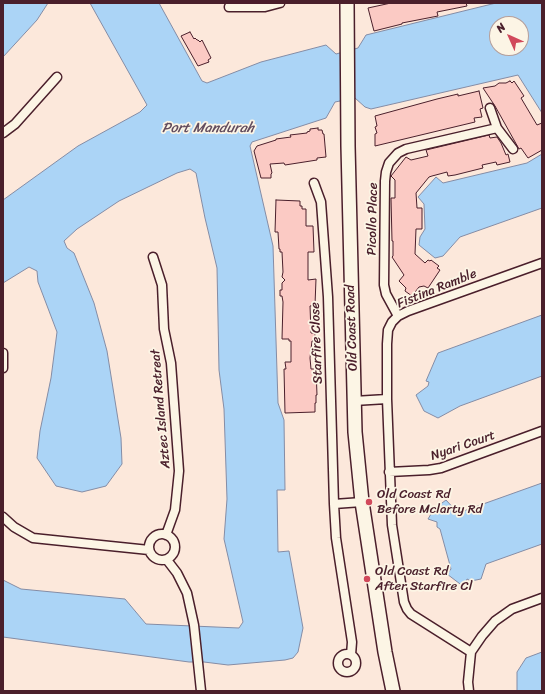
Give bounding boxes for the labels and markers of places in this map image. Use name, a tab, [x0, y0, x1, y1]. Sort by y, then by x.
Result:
place label: Old Coast Rd Before Mclarty Rd	[377, 487, 482, 518]
marker: Old Coast Rd Before Mclarty Rd	[364, 497, 374, 507]
place label: Old Coast Rd After Starfire Cl	[375, 564, 472, 595]
marker: Old Coast Rd After Starfire Cl	[362, 574, 372, 584]

